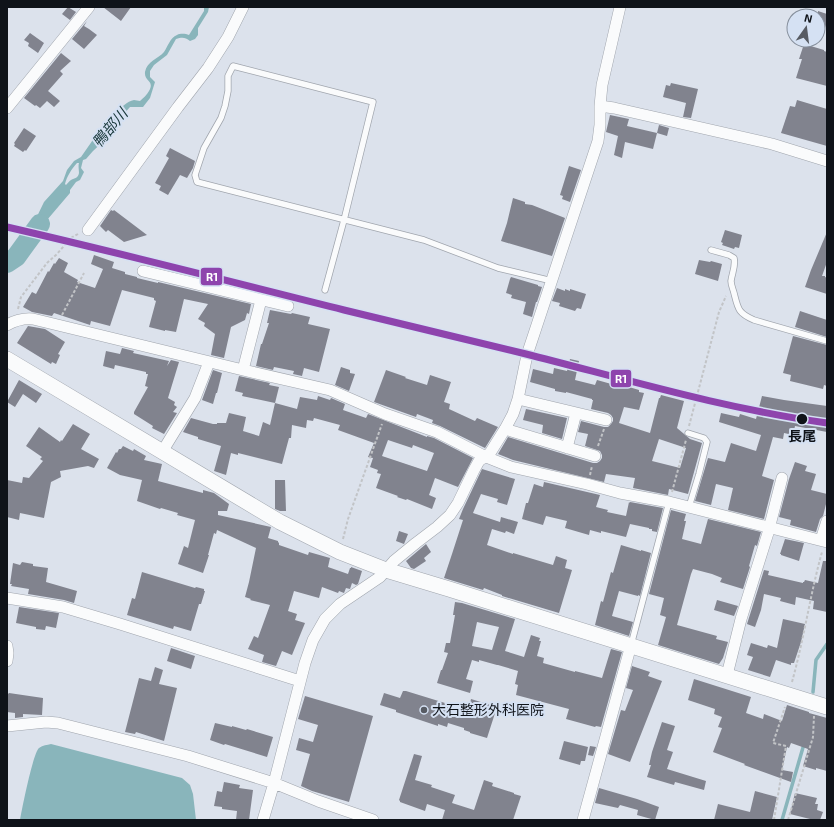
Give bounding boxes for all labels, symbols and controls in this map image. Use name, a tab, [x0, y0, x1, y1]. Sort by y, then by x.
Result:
north arrow	[786, 8, 826, 48]
text: N	[803, 11, 814, 25]
water label: 鴨部川	[88, 103, 132, 150]
line badge: R1	[200, 267, 223, 286]
text: R1	[206, 270, 218, 283]
line badge: R1	[610, 369, 632, 388]
text: R1	[615, 372, 627, 385]
marker: 長尾	[795, 412, 809, 426]
place label: 長尾	[788, 427, 816, 444]
place label: 大石整形外科医院	[432, 701, 544, 718]
marker: 大石整形外科医院	[419, 705, 429, 715]

